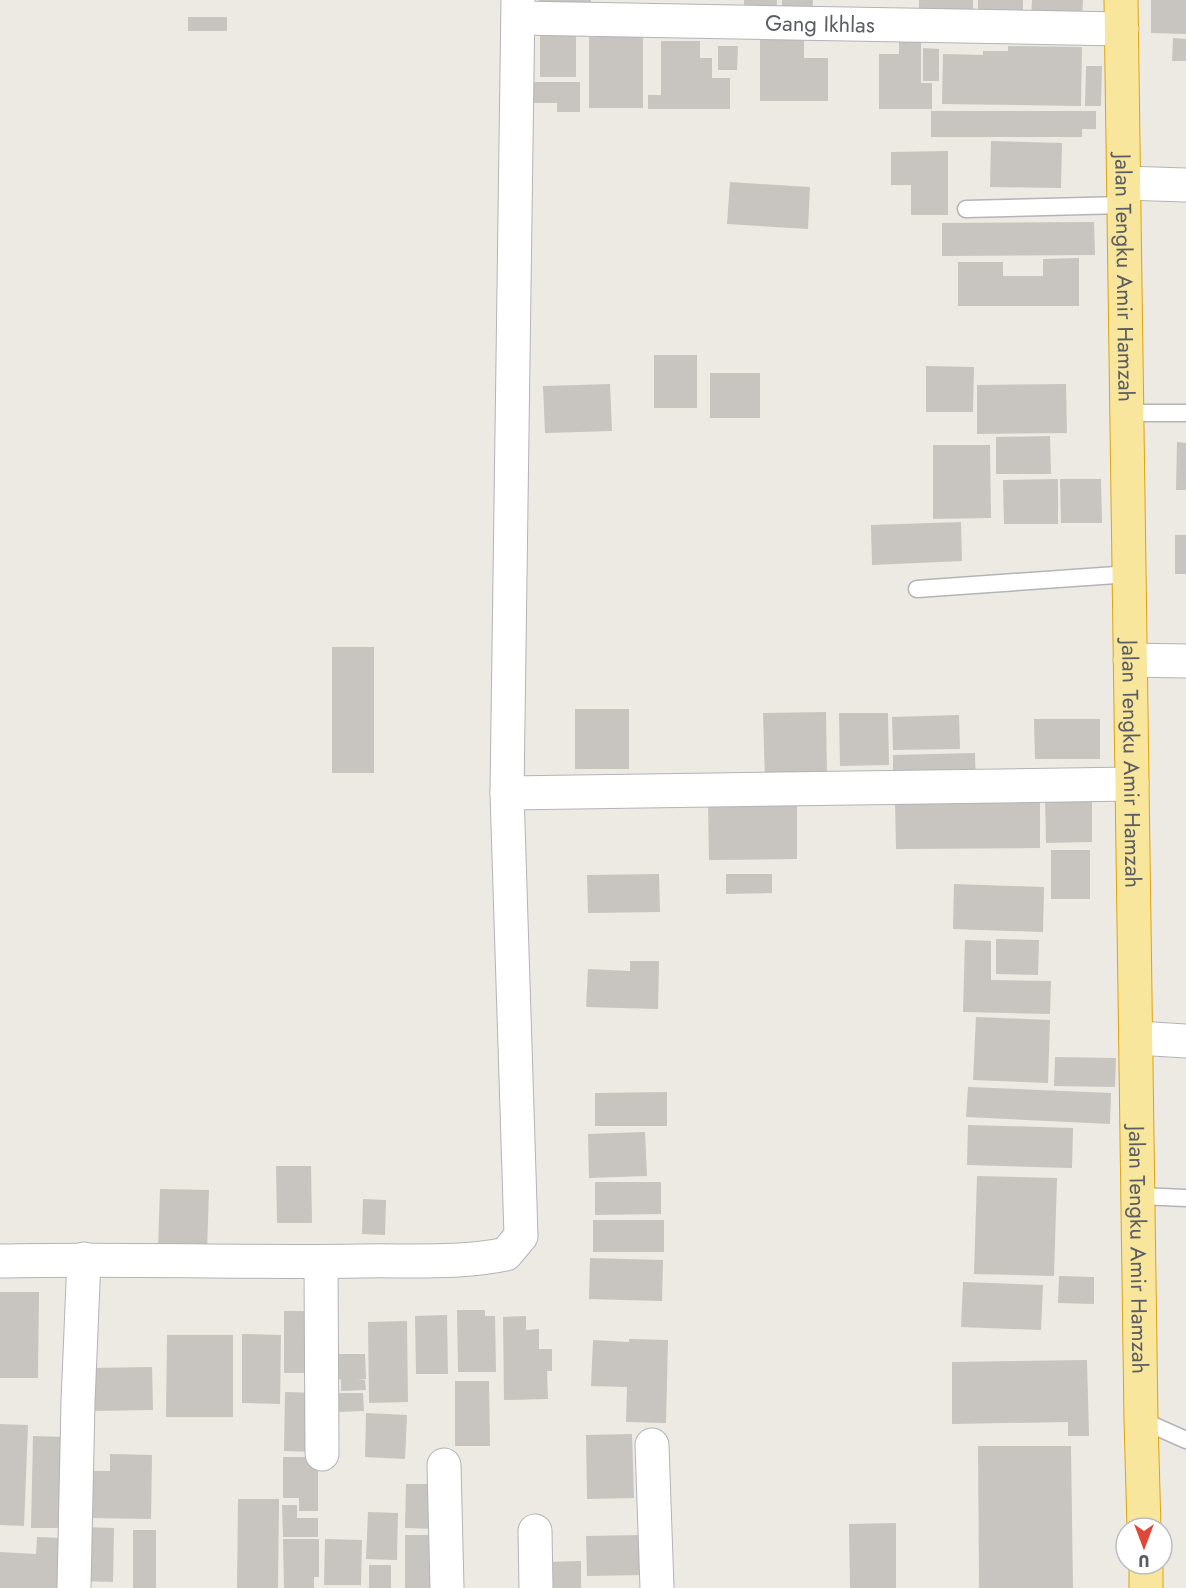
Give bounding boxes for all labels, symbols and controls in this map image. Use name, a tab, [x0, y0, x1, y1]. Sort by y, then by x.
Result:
street label: Gang Ikhlas	[765, 7, 875, 40]
street label: Jalan Tengku Amir Hamzah	[1107, 151, 1143, 402]
street label: Jalan Tengku Amir Hamzah	[1114, 637, 1150, 888]
street label: Jalan Tengku Amir Hamzah	[1121, 1123, 1156, 1374]
north arrow	[1114, 1516, 1174, 1576]
text: U	[1138, 1549, 1150, 1572]

